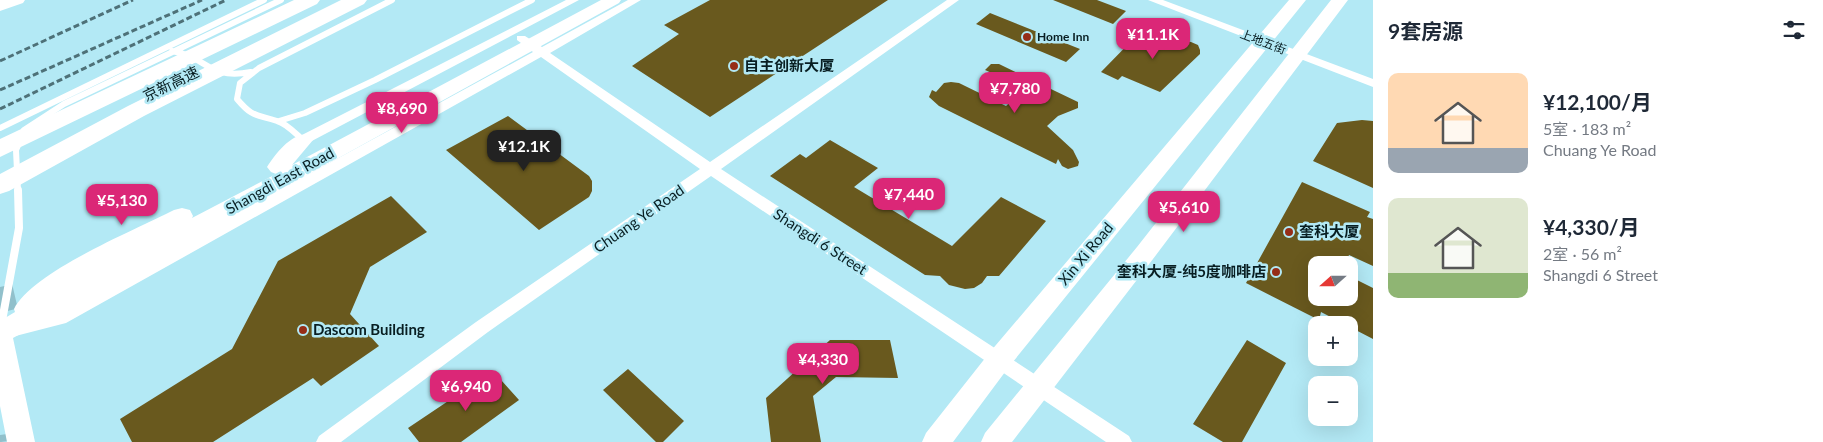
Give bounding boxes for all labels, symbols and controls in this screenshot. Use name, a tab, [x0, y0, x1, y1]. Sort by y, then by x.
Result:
icon: filters	[1780, 16, 1808, 44]
pin: ¥11.1K	[1112, 18, 1194, 60]
text: 9套房源	[1388, 18, 1463, 43]
text: ¥11.1K	[1127, 24, 1179, 43]
street label: 上地五街	[1238, 26, 1288, 57]
place label: Home Inn	[1037, 29, 1090, 44]
marker: Home Inn	[1021, 31, 1033, 43]
place label: 自主创新大厦	[744, 56, 834, 74]
marker: 自主创新大厦	[728, 60, 740, 72]
street label: 京新高速	[140, 62, 201, 104]
pin: ¥7,780	[974, 72, 1056, 114]
text: ¥7,780	[990, 78, 1040, 97]
text: ¥12,100/月	[1543, 89, 1652, 114]
pin: ¥8,690	[361, 92, 443, 134]
icon: home	[1428, 93, 1488, 153]
text: ¥8,690	[377, 98, 427, 117]
text: 5室 · 183 m²	[1543, 119, 1631, 138]
pin: ¥12.1K	[483, 130, 565, 172]
text: ¥12.1K	[498, 136, 550, 155]
text: Chuang Ye Road	[1543, 140, 1656, 159]
street label: Shangdi East Road	[222, 143, 337, 217]
pin: ¥7,440	[868, 178, 950, 220]
street label: Chuang Ye Road	[590, 180, 687, 256]
pin: ¥5,130	[81, 184, 163, 226]
text: ¥7,440	[884, 184, 934, 203]
text: ¥5,130	[97, 190, 147, 209]
pin: ¥5,610	[1143, 190, 1225, 233]
text: ¥5,610	[1159, 197, 1209, 216]
street label: Shangdi 6 Street	[770, 204, 871, 278]
text: ¥4,330/月	[1543, 214, 1640, 239]
street label: Xin Xi Road	[1054, 218, 1117, 288]
icon: home	[1428, 218, 1488, 278]
place label: 奎科大厦	[1299, 222, 1359, 240]
marker: 奎科大厦	[1283, 226, 1295, 238]
text: 2室 · 56 m²	[1543, 244, 1622, 263]
north arrow	[1308, 256, 1358, 306]
map controls	[1308, 256, 1358, 426]
place label: 奎科大厦-纯5度咖啡店	[1117, 262, 1266, 280]
text: Shangdi 6 Street	[1543, 265, 1658, 284]
marker: 奎科大厦-纯5度咖啡店	[1270, 266, 1282, 278]
button: +	[1308, 316, 1358, 366]
place label: Dascom Building	[313, 320, 425, 338]
marker: Dascom Building	[297, 324, 309, 336]
pin: ¥4,330	[782, 342, 864, 385]
text: ¥4,330	[798, 349, 848, 368]
pin: ¥6,940	[425, 370, 507, 412]
text: ¥6,940	[441, 376, 491, 395]
button: −	[1308, 376, 1358, 426]

